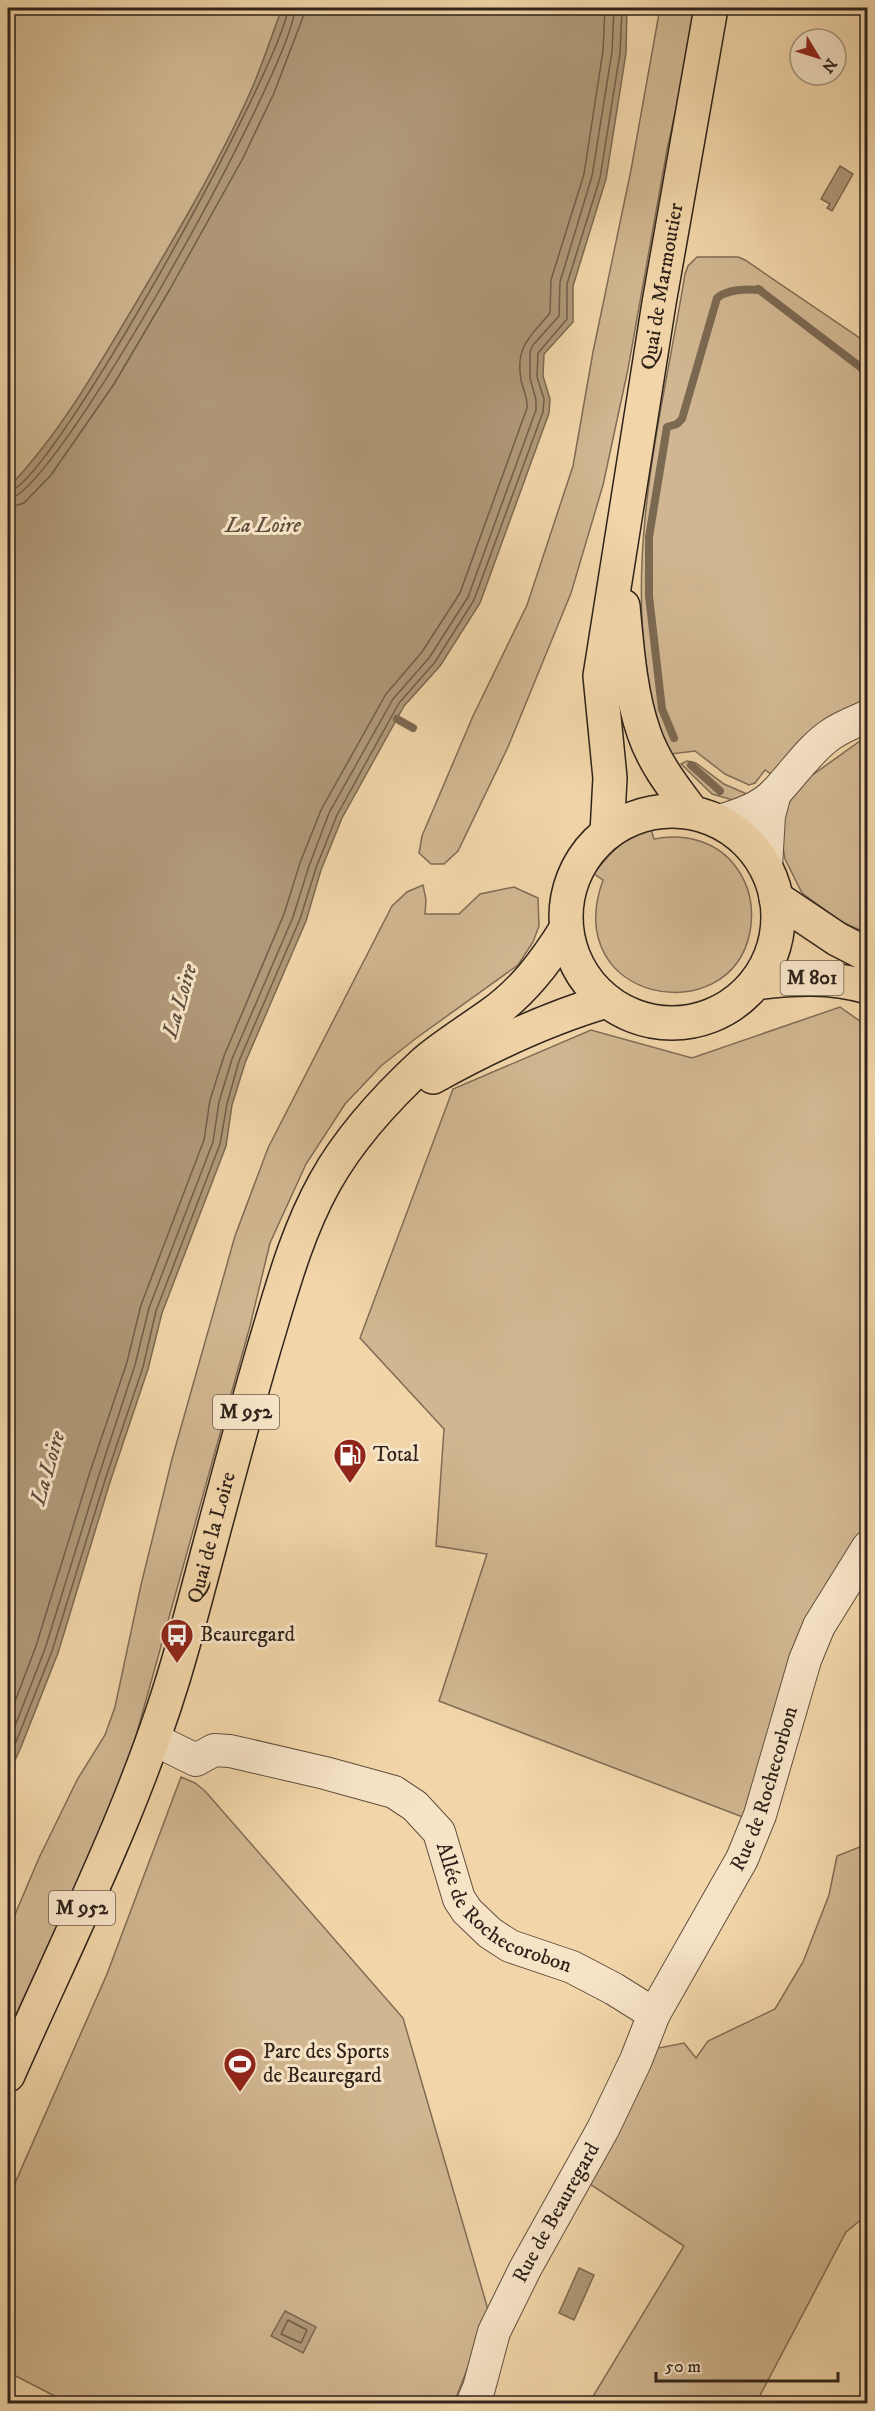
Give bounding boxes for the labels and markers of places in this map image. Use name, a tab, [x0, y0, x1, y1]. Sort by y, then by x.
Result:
fuel station icon: Total	[332, 1437, 368, 1484]
place label: Total	[373, 1442, 420, 1468]
bus stop icon: Beauregard	[159, 1617, 195, 1664]
place label: Beauregard	[200, 1622, 295, 1648]
place label: Parc des Sports de Beauregard	[263, 2039, 389, 2089]
sports icon: Parc des Sports de Beauregard	[222, 2046, 258, 2093]

